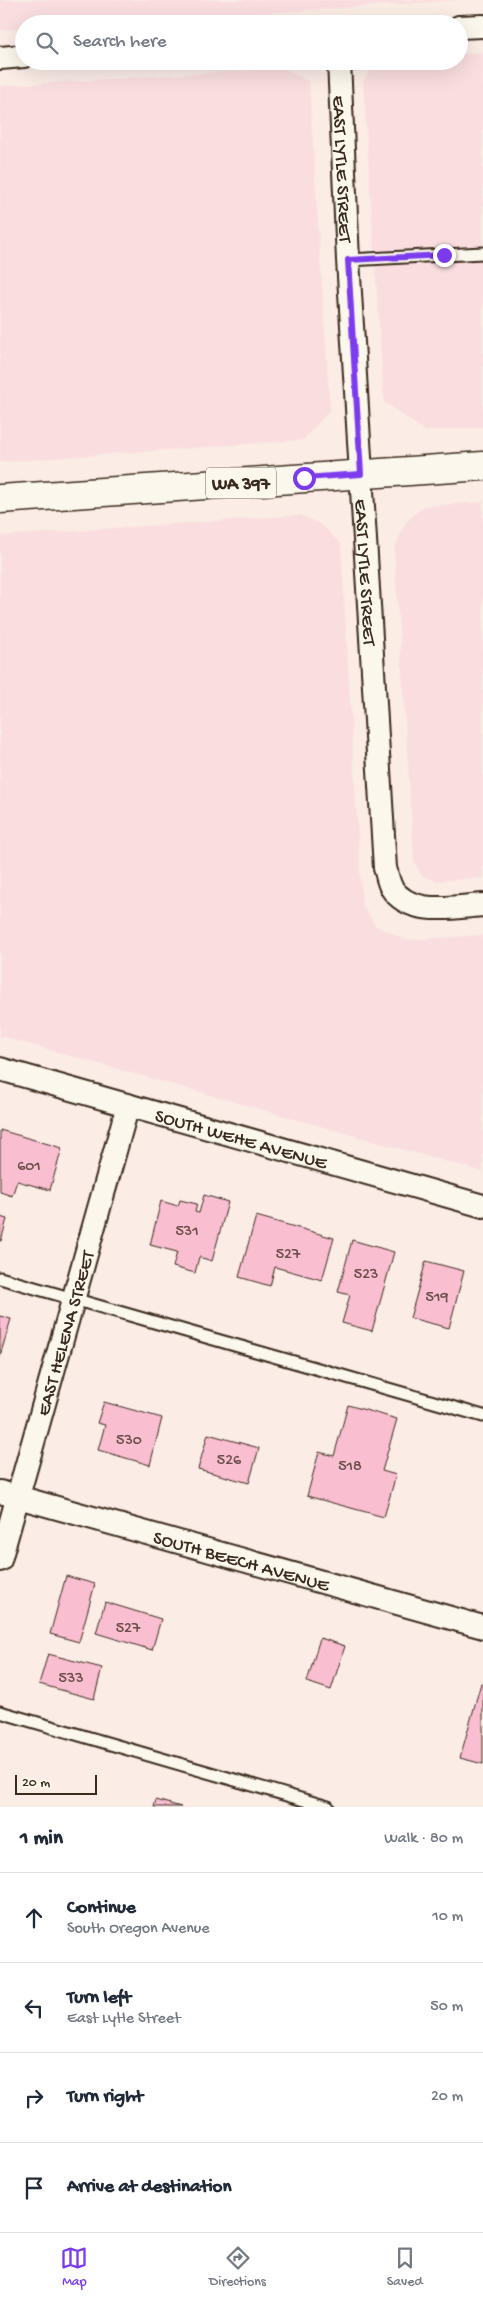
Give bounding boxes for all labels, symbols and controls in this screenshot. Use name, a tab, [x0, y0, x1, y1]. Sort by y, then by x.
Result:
search box	[15, 15, 468, 70]
icon: search	[33, 29, 61, 57]
text: Search here	[73, 31, 167, 54]
street label: EAST LYTLE STREET	[326, 95, 355, 244]
route end	[433, 244, 456, 267]
route start	[293, 467, 316, 490]
road number: WA 397	[206, 468, 276, 498]
street label: EAST LYTLE STREET	[348, 498, 379, 647]
street label: SOUTH WEHE AVENUE	[152, 1106, 330, 1177]
house number: 601	[17, 1158, 41, 1177]
house number: 531	[175, 1223, 199, 1242]
house number: 527	[276, 1246, 301, 1265]
street label: EAST HELENA STREET	[33, 1248, 102, 1419]
house number: 523	[354, 1266, 378, 1285]
house number: 519	[426, 1289, 448, 1308]
house number: 530	[116, 1432, 142, 1451]
house number: 526	[217, 1452, 242, 1471]
house number: 518	[338, 1458, 362, 1477]
street label: SOUTH BEECH AVENUE	[150, 1527, 333, 1599]
house number: 527	[116, 1620, 141, 1639]
house number: 533	[58, 1670, 84, 1689]
scale bar	[15, 1772, 98, 1795]
text: 20 m	[22, 1775, 50, 1792]
text: 1 min	[20, 1827, 63, 1852]
text: Walk · 80 m	[384, 1830, 463, 1849]
text: Continue	[67, 1897, 136, 1920]
icon: ahead	[20, 1904, 48, 1932]
text: 10 m	[432, 1908, 463, 1927]
text: South Oregon Avenue	[67, 1920, 210, 1939]
text: Turn left	[67, 1987, 131, 2010]
icon: left	[20, 1994, 48, 2022]
text: 50 m	[430, 1998, 463, 2017]
text: East Lytle Street	[67, 2010, 181, 2029]
icon: right	[20, 2084, 48, 2112]
text: Turn right	[67, 2086, 143, 2109]
text: 20 m	[431, 2088, 463, 2107]
icon: arrive	[20, 2174, 48, 2202]
text: Arrive at destination	[67, 2176, 231, 2199]
tab: Map	[60, 2244, 88, 2291]
tab: Directions	[209, 2244, 266, 2291]
tab: Saved	[387, 2244, 423, 2291]

